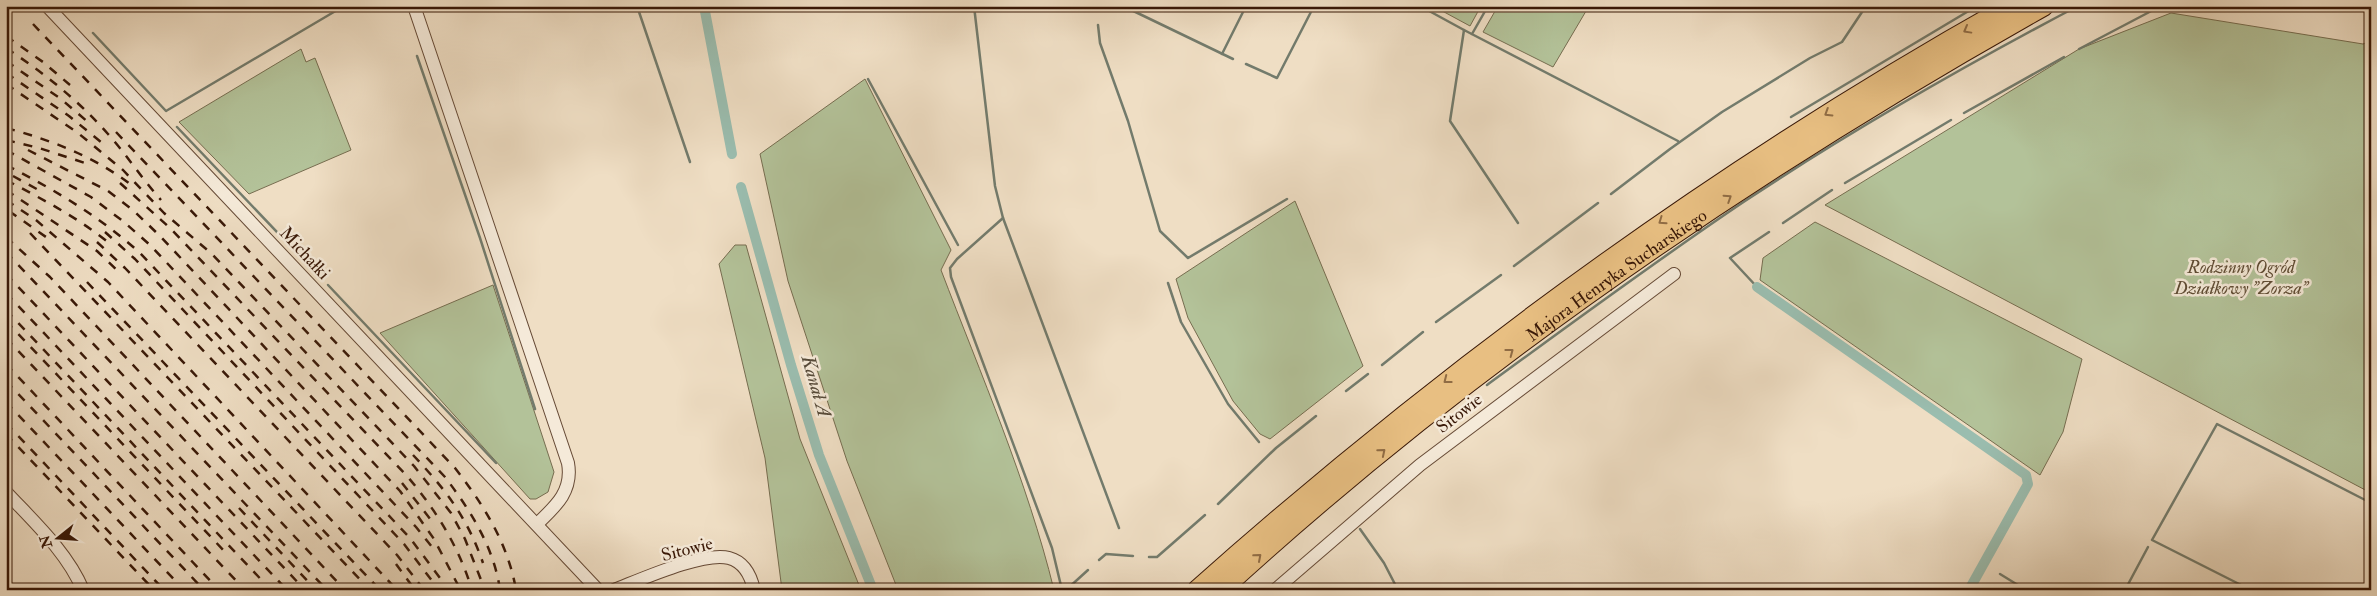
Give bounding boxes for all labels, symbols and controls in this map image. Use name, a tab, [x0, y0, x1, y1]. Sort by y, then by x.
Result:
one-way arrow	[1964, 24, 1973, 34]
one-way arrow	[1824, 107, 1833, 117]
one-way arrow	[1723, 194, 1732, 204]
street label: Majora Henryka Sucharskiego	[1522, 204, 1712, 347]
one-way arrow	[1659, 215, 1668, 224]
street label: Michałki	[274, 222, 335, 285]
park label: Rodzinny Ogród Działkowy "Zorza"	[2173, 256, 2310, 300]
one-way arrow	[1504, 349, 1514, 358]
water label: Kanał A	[795, 351, 837, 421]
one-way arrow	[1444, 374, 1453, 382]
street label: Sitowie	[1432, 388, 1487, 439]
one-way arrow	[1376, 449, 1385, 458]
north arrow	[32, 514, 82, 564]
street label: Sitowie	[659, 532, 716, 567]
text: N	[36, 533, 56, 551]
one-way arrow	[1252, 554, 1261, 563]

